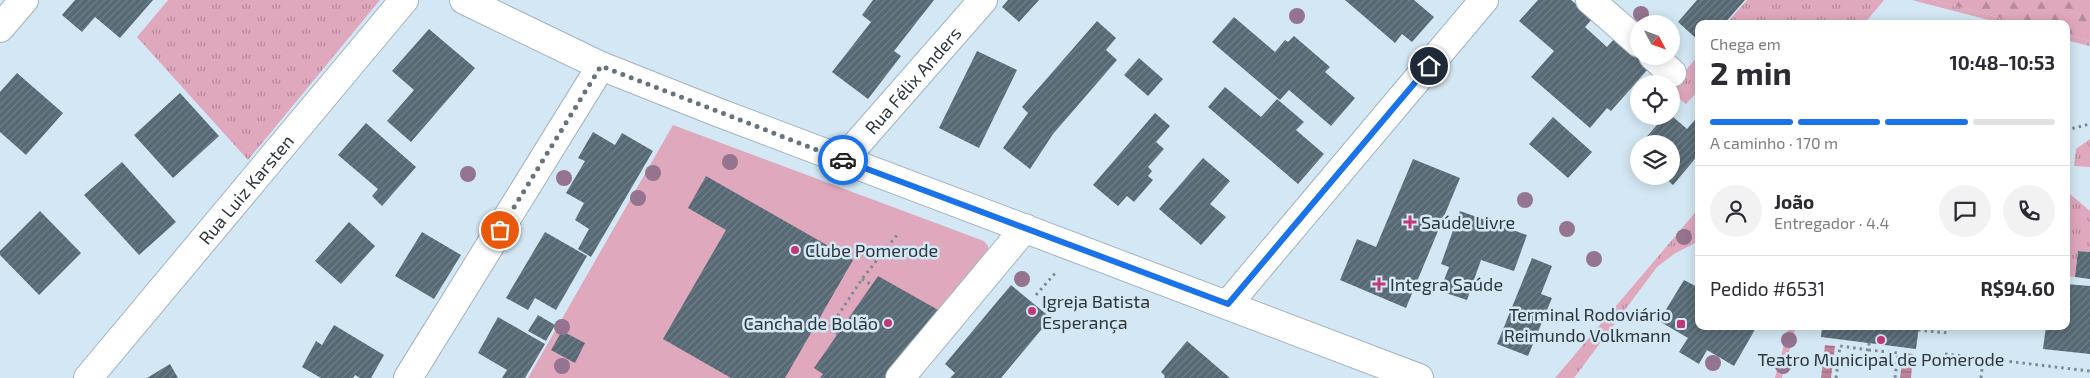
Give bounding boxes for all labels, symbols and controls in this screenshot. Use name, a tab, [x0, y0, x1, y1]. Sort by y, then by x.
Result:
north arrow	[1630, 15, 1680, 65]
map controls	[1630, 15, 1680, 185]
street label: Rua Félix Anders	[860, 22, 966, 138]
text: Chega em	[1710, 34, 1781, 53]
pin	[1408, 45, 1450, 87]
text: 10:48–10:53	[1950, 51, 2055, 74]
icon: home	[1415, 52, 1443, 80]
text: 2 min	[1710, 53, 1792, 91]
button: locate	[1630, 75, 1680, 125]
street label: Rua Luiz Karsten	[194, 130, 298, 249]
text: A caminho · 170 m	[1710, 133, 1838, 152]
courier	[818, 135, 868, 185]
button: layers	[1630, 135, 1680, 185]
icon: car	[829, 146, 857, 174]
button: person	[1710, 185, 1762, 237]
button: chat	[1939, 185, 1991, 237]
button: phone	[2003, 185, 2055, 237]
text: João	[1774, 190, 1814, 213]
pin	[479, 209, 521, 251]
place label: Saúde Livre	[1421, 211, 1515, 233]
text: Entregador · 4.4	[1774, 213, 1889, 232]
marker: Saúde Livre	[1403, 215, 1417, 229]
icon: bag	[486, 216, 514, 244]
place label: Clube Pomerode	[805, 239, 938, 261]
marker: Clube Pomerode	[789, 244, 801, 256]
place label: Integra Saúde	[1390, 273, 1503, 295]
marker: Integra Saúde	[1372, 277, 1386, 291]
text: Pedido #6531	[1710, 277, 1825, 300]
text: R$94.60	[1981, 277, 2055, 300]
place label: Igreja Batista Esperança	[1042, 290, 1150, 334]
place label: Terminal Rodoviário Reimundo Volkmann	[1504, 303, 1671, 346]
marker: Igreja Batista Esperança	[1026, 305, 1038, 317]
place label: Cancha de Bolão	[743, 312, 878, 334]
marker: Cancha de Bolão	[882, 317, 894, 329]
marker: Terminal Rodoviário Reimundo Volkmann	[1675, 318, 1687, 330]
marker: Teatro Municipal de Pomerode	[1875, 334, 1887, 346]
place label: Teatro Municipal de Pomerode	[1758, 348, 2004, 370]

